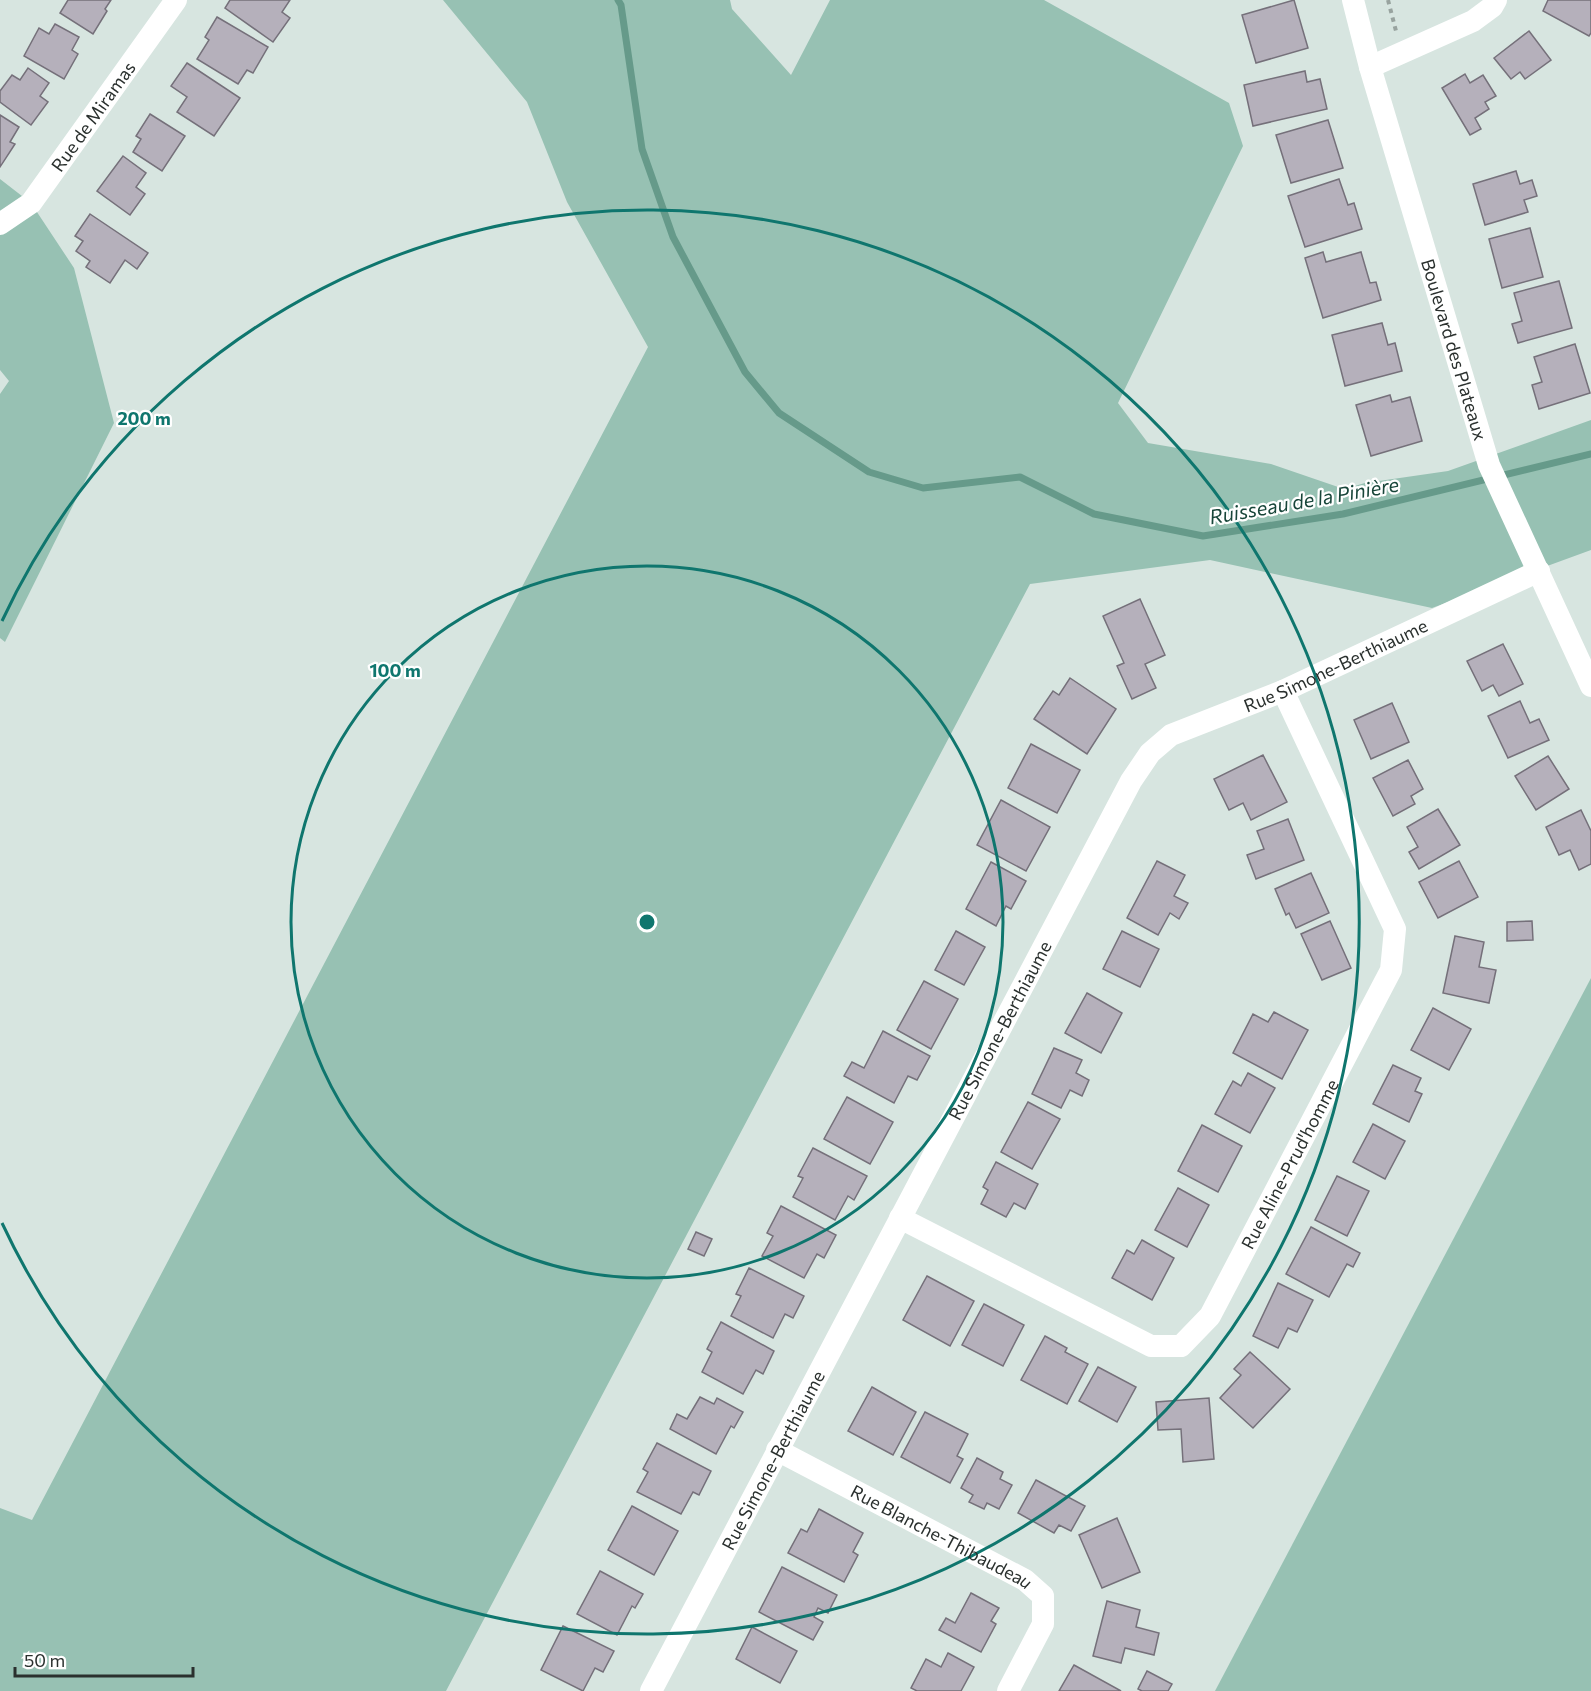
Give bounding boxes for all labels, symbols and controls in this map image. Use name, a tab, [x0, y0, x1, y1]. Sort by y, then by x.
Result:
street label: Rue de Miramas	[46, 57, 140, 176]
street label: Boulevard des Plateaux	[1417, 256, 1492, 443]
text: 200 m	[117, 407, 171, 429]
water label: Ruisseau de la Pinière	[1207, 471, 1401, 529]
street label: Rue Simone-Berthiaume	[1240, 614, 1431, 716]
text: 100 m	[369, 659, 421, 681]
centre of rings	[637, 912, 657, 932]
street label: Rue Simone-Berthiaume	[943, 937, 1056, 1124]
street label: Rue Aline-Prud'homme	[1236, 1075, 1343, 1253]
street label: Rue Simone-Berthiaume	[717, 1367, 829, 1554]
street label: Rue Blanche-Thibaudeau	[847, 1480, 1038, 1593]
scale bar	[15, 1640, 194, 1678]
text: 50 m	[24, 1649, 65, 1671]

